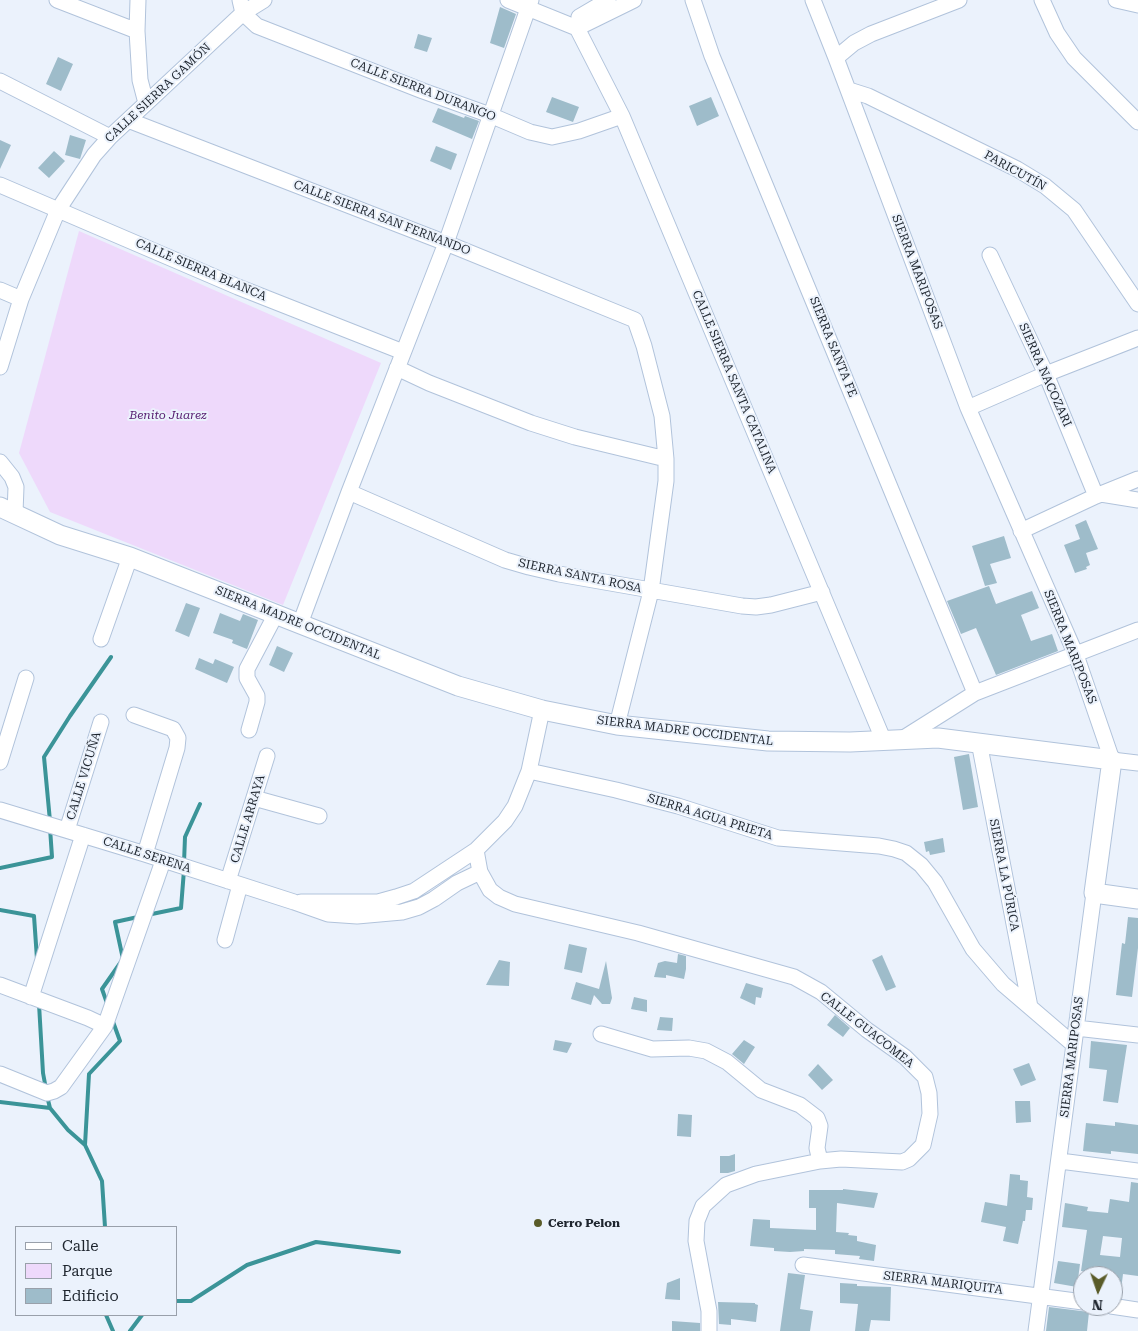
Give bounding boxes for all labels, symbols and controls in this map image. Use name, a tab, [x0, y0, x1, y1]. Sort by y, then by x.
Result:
street label: CALLE SIERRA GAMÓN	[102, 40, 214, 146]
street label: CALLE SIERRA DURANGO	[348, 56, 498, 124]
street label: PARICUTÍN	[981, 148, 1049, 194]
street label: CALLE SIERRA SAN FERNANDO	[291, 178, 473, 258]
street label: SIERRA MARIPOSAS	[889, 213, 945, 331]
street label: CALLE SIERRA BLANCA	[133, 236, 269, 304]
street label: CALLE SIERRA SANTA CATALINA	[689, 288, 779, 476]
street label: SIERRA SANTA FE	[806, 295, 860, 399]
street label: SIERRA NACOZARI	[1016, 321, 1074, 429]
park label: Benito Juarez	[129, 408, 207, 422]
street label: SIERRA SANTA ROSA	[517, 556, 643, 596]
street label: SIERRA MADRE OCCIDENTAL	[213, 583, 383, 663]
street label: SIERRA MARIPOSAS	[1041, 588, 1099, 706]
street label: SIERRA MADRE OCCIDENTAL	[596, 713, 774, 749]
street label: CALLE VICUÑA	[64, 730, 104, 822]
street label: CALLE ARRAYA	[228, 773, 268, 865]
street label: SIERRA AGUA PRIETA	[646, 791, 774, 843]
street label: SIERRA LA PÚRICA	[986, 818, 1022, 932]
street label: CALLE SERENA	[101, 834, 193, 876]
street label: CALLE GUACOMEA	[817, 989, 917, 1071]
street label: SIERRA MARIPOSAS	[1057, 996, 1087, 1118]
place label: Cerro Pelon	[548, 1216, 620, 1230]
marker: Cerro Pelon	[532, 1217, 544, 1229]
legend	[15, 1226, 178, 1316]
text: Calle	[62, 1237, 98, 1255]
text: Parque	[62, 1262, 113, 1280]
north arrow	[1073, 1266, 1123, 1316]
street label: SIERRA MARIQUITA	[882, 1269, 1004, 1297]
text: Edificio	[62, 1287, 119, 1305]
text: N	[1091, 1297, 1103, 1313]

